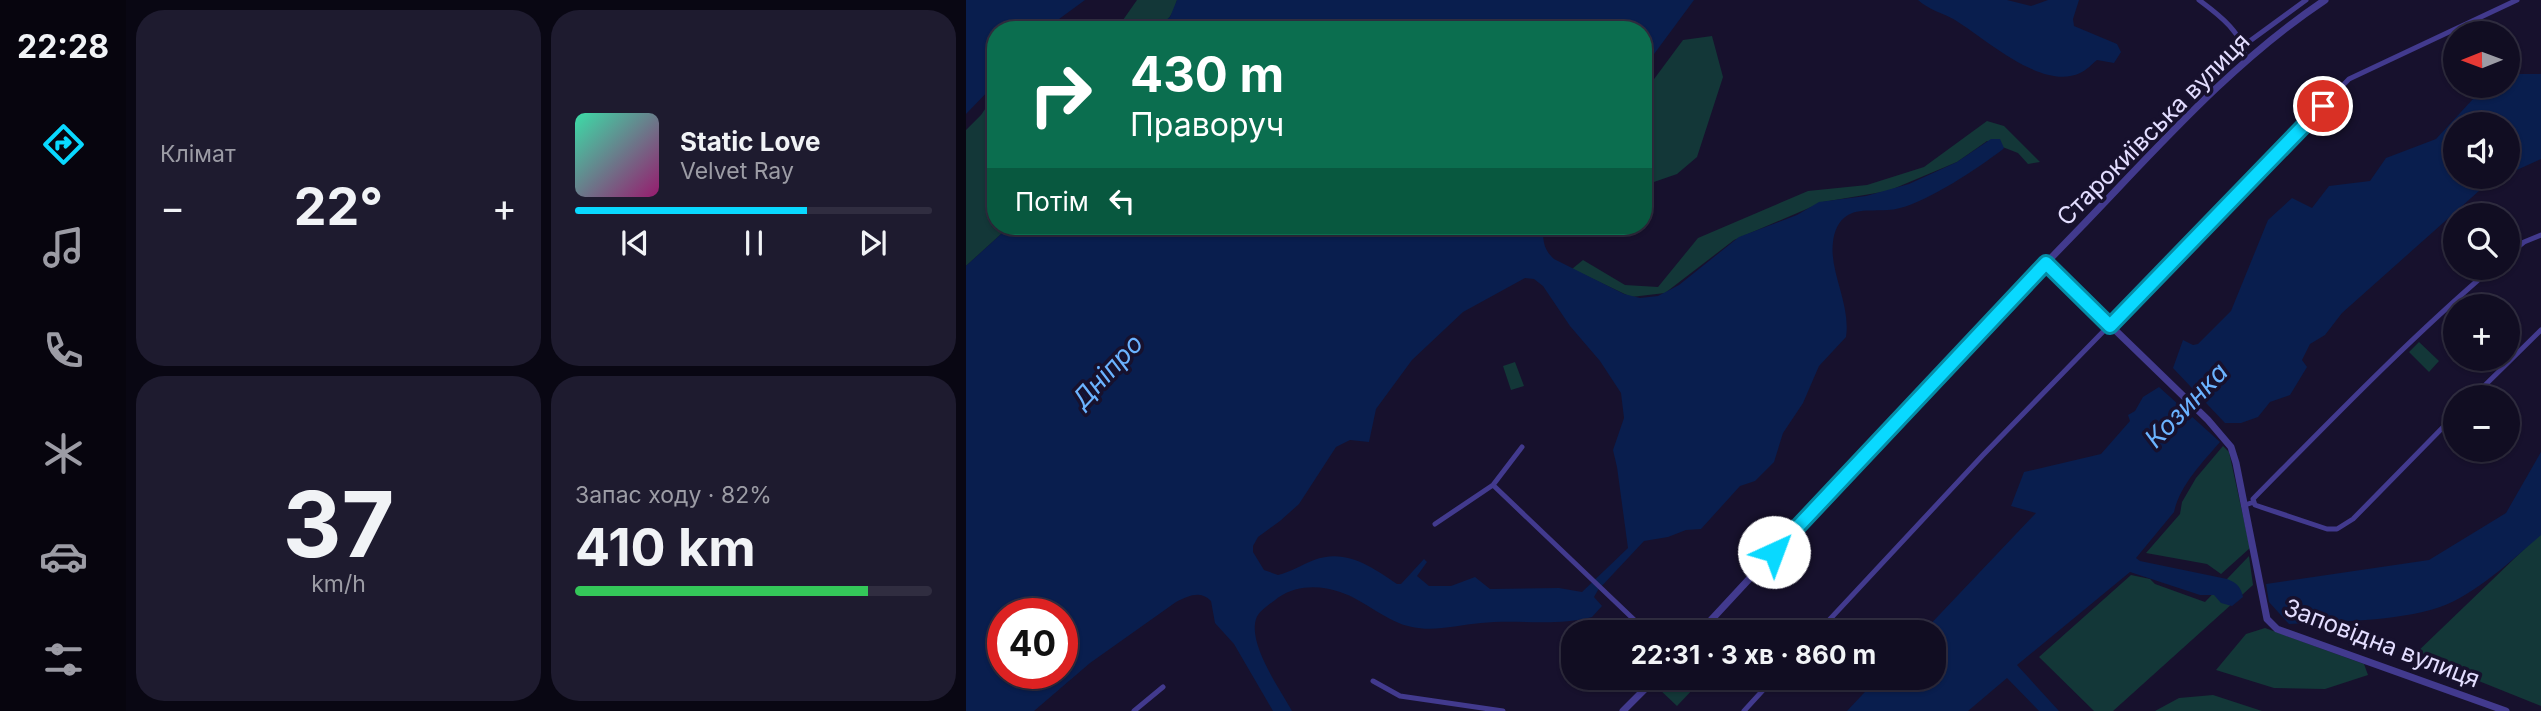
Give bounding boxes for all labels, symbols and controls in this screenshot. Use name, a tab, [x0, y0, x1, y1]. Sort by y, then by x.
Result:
north arrow	[2443, 21, 2520, 98]
map controls	[2443, 21, 2520, 462]
text: 22:28	[17, 27, 109, 66]
street label: Старокиївська вулиця	[2051, 27, 2255, 231]
text: 430 m	[1130, 45, 1284, 104]
icon: right	[1015, 49, 1106, 140]
pin	[2293, 76, 2353, 136]
icon: arrive	[2304, 87, 2342, 125]
text: Праворуч	[1130, 105, 1284, 144]
button: sound	[2443, 112, 2520, 189]
icon: directions	[39, 120, 88, 169]
text: Static Love	[680, 126, 821, 157]
text: Клімат	[160, 140, 236, 168]
text: Velvet Ray	[680, 157, 794, 185]
text: 22°	[294, 175, 383, 238]
icon: left	[1103, 182, 1141, 220]
text: −	[160, 184, 185, 230]
text: +	[492, 184, 517, 230]
text: Потім	[1015, 186, 1089, 217]
button: search	[2443, 203, 2520, 280]
icon: music	[39, 223, 88, 272]
icon: previous	[616, 224, 654, 262]
icon: pause	[735, 224, 773, 262]
icon: next	[854, 224, 892, 262]
button: +	[2443, 294, 2520, 371]
icon: phone	[39, 326, 88, 375]
water label: Дніпро	[1064, 328, 1149, 415]
water label: Козинка	[2138, 356, 2234, 454]
button: −	[2443, 385, 2520, 462]
icon: climate	[39, 429, 88, 478]
text: 37	[283, 469, 394, 579]
text: Запас ходу · 82%	[575, 481, 772, 509]
position arrow	[1737, 515, 1811, 589]
text: 410 km	[575, 516, 756, 579]
icon: car	[39, 532, 88, 581]
text: km/h	[311, 570, 366, 598]
street label: Заповідна вулиця	[2280, 592, 2484, 694]
speed limit sign: 40	[987, 598, 1078, 689]
icon: filters	[39, 635, 88, 684]
text: 22:31 · 3 хв · 860 m	[1631, 639, 1876, 670]

